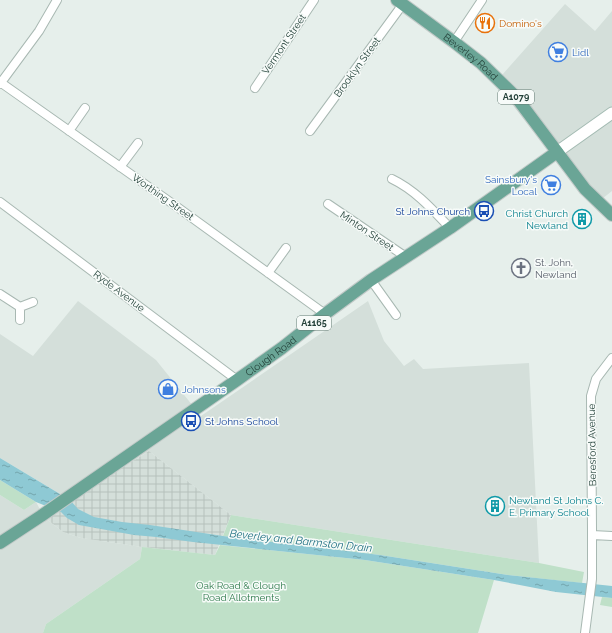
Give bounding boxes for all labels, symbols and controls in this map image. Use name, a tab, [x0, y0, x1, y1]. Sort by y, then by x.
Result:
street label: Vermont Street	[260, 11, 309, 76]
restaurant icon: Domino's	[474, 12, 496, 34]
place label: Domino's	[499, 18, 542, 29]
street label: Beverley Road	[442, 31, 500, 82]
street label: Brooklyn Street	[332, 34, 383, 99]
supermarket icon: Lidl	[547, 41, 569, 63]
place label: Lidl	[572, 47, 589, 58]
road number: A1079	[498, 90, 534, 104]
street label: Worthing Street	[130, 172, 197, 223]
place label: Sainsbury's Local	[485, 174, 537, 197]
supermarket icon: Sainsbury's Local	[540, 174, 562, 196]
bus stop icon: St Johns Church	[473, 200, 495, 222]
place label: St Johns Church	[395, 206, 470, 217]
place label: Christ Church Newland	[506, 208, 568, 231]
building icon: Christ Church Newland	[571, 208, 593, 230]
street label: Minton Street	[338, 209, 396, 253]
church icon: St. John, Newland	[510, 257, 532, 279]
place label: St. John, Newland	[535, 257, 577, 280]
street label: Ryde Avenue	[91, 268, 147, 314]
road number: A1165	[297, 316, 331, 330]
street label: Clough Road	[243, 334, 298, 378]
shop icon: Johnsons	[157, 378, 179, 400]
place label: Johnsons	[182, 384, 226, 395]
street label: Beresford Avenue	[586, 403, 598, 486]
bus stop icon: St Johns School	[180, 410, 202, 432]
place label: St Johns School	[205, 416, 279, 427]
building icon: Newland St Johns C. E. Primary School	[484, 495, 506, 517]
place label: Newland St Johns C. E. Primary School	[509, 495, 603, 518]
water label: Beverley and Barmston Drain	[229, 527, 373, 555]
park label: Oak Road & Clough Road Allotments	[196, 580, 286, 603]

